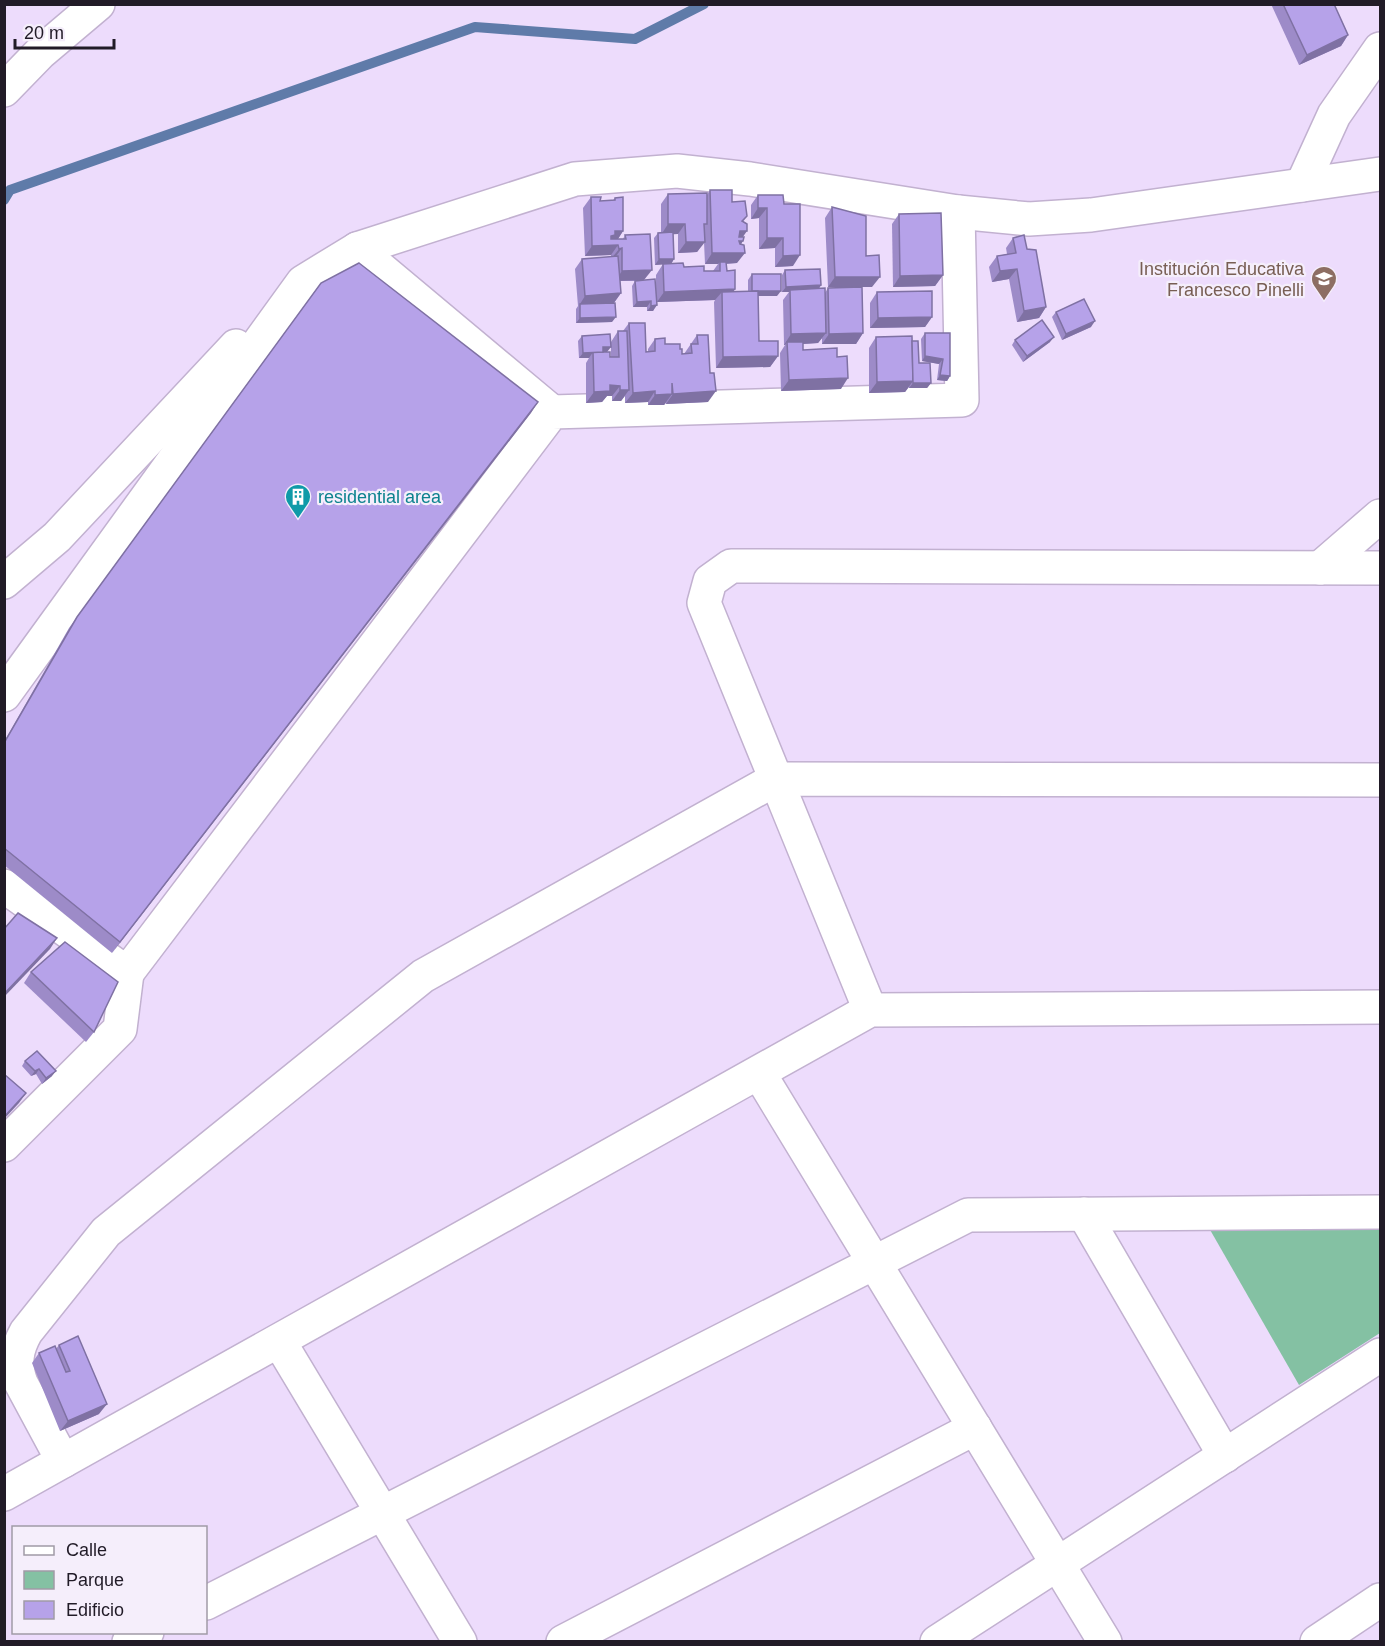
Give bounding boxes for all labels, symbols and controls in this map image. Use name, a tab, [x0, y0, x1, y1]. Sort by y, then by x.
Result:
scale bar	[15, 12, 114, 50]
text: 20 m	[24, 23, 64, 43]
place label: Institución Educativa Francesco Pinelli	[1139, 259, 1305, 300]
school or university icon: Institución Educativa Francesco Pinelli	[1309, 264, 1339, 302]
building icon: residential area	[283, 482, 313, 520]
place label: residential area	[318, 487, 442, 507]
legend	[12, 1526, 207, 1634]
text: Calle	[66, 1540, 107, 1560]
text: Parque	[66, 1570, 124, 1590]
text: Edificio	[66, 1600, 124, 1620]

